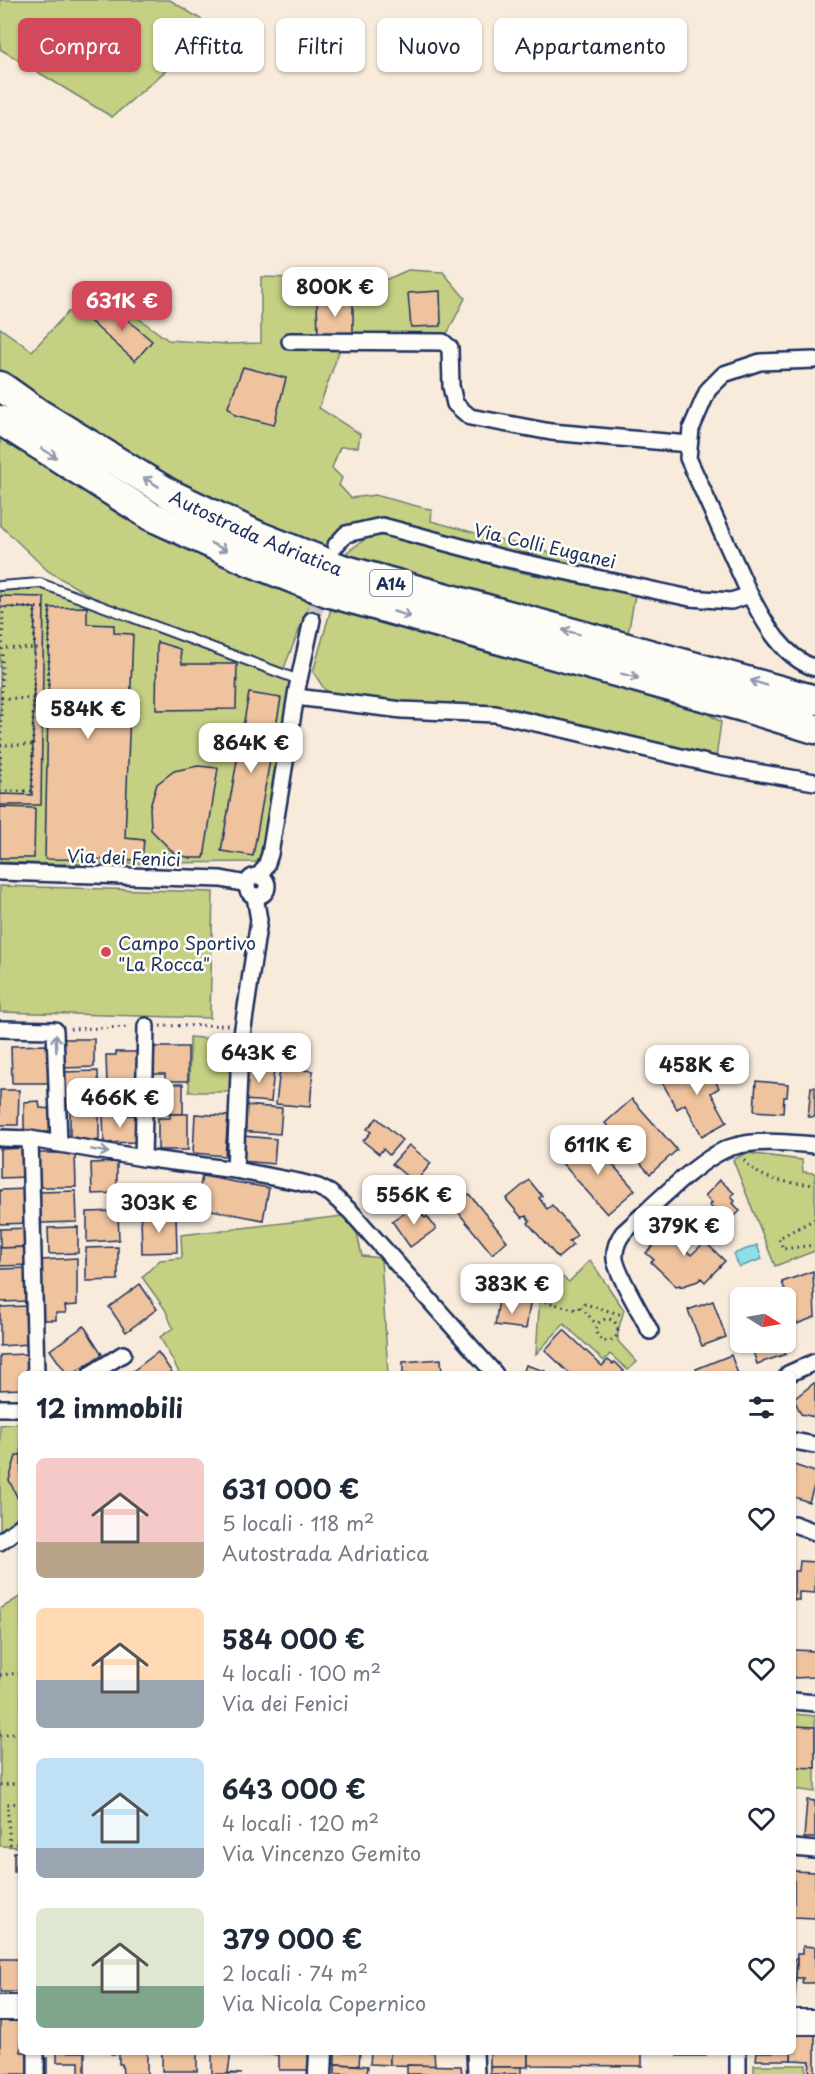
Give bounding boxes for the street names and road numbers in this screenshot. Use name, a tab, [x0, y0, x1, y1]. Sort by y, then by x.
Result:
street label: Autostrada Adriatica	[165, 482, 347, 582]
street label: Via Colli Euganei	[471, 515, 619, 575]
road number: A14	[370, 570, 412, 596]
street label: Via dei Fenici	[66, 842, 182, 872]

